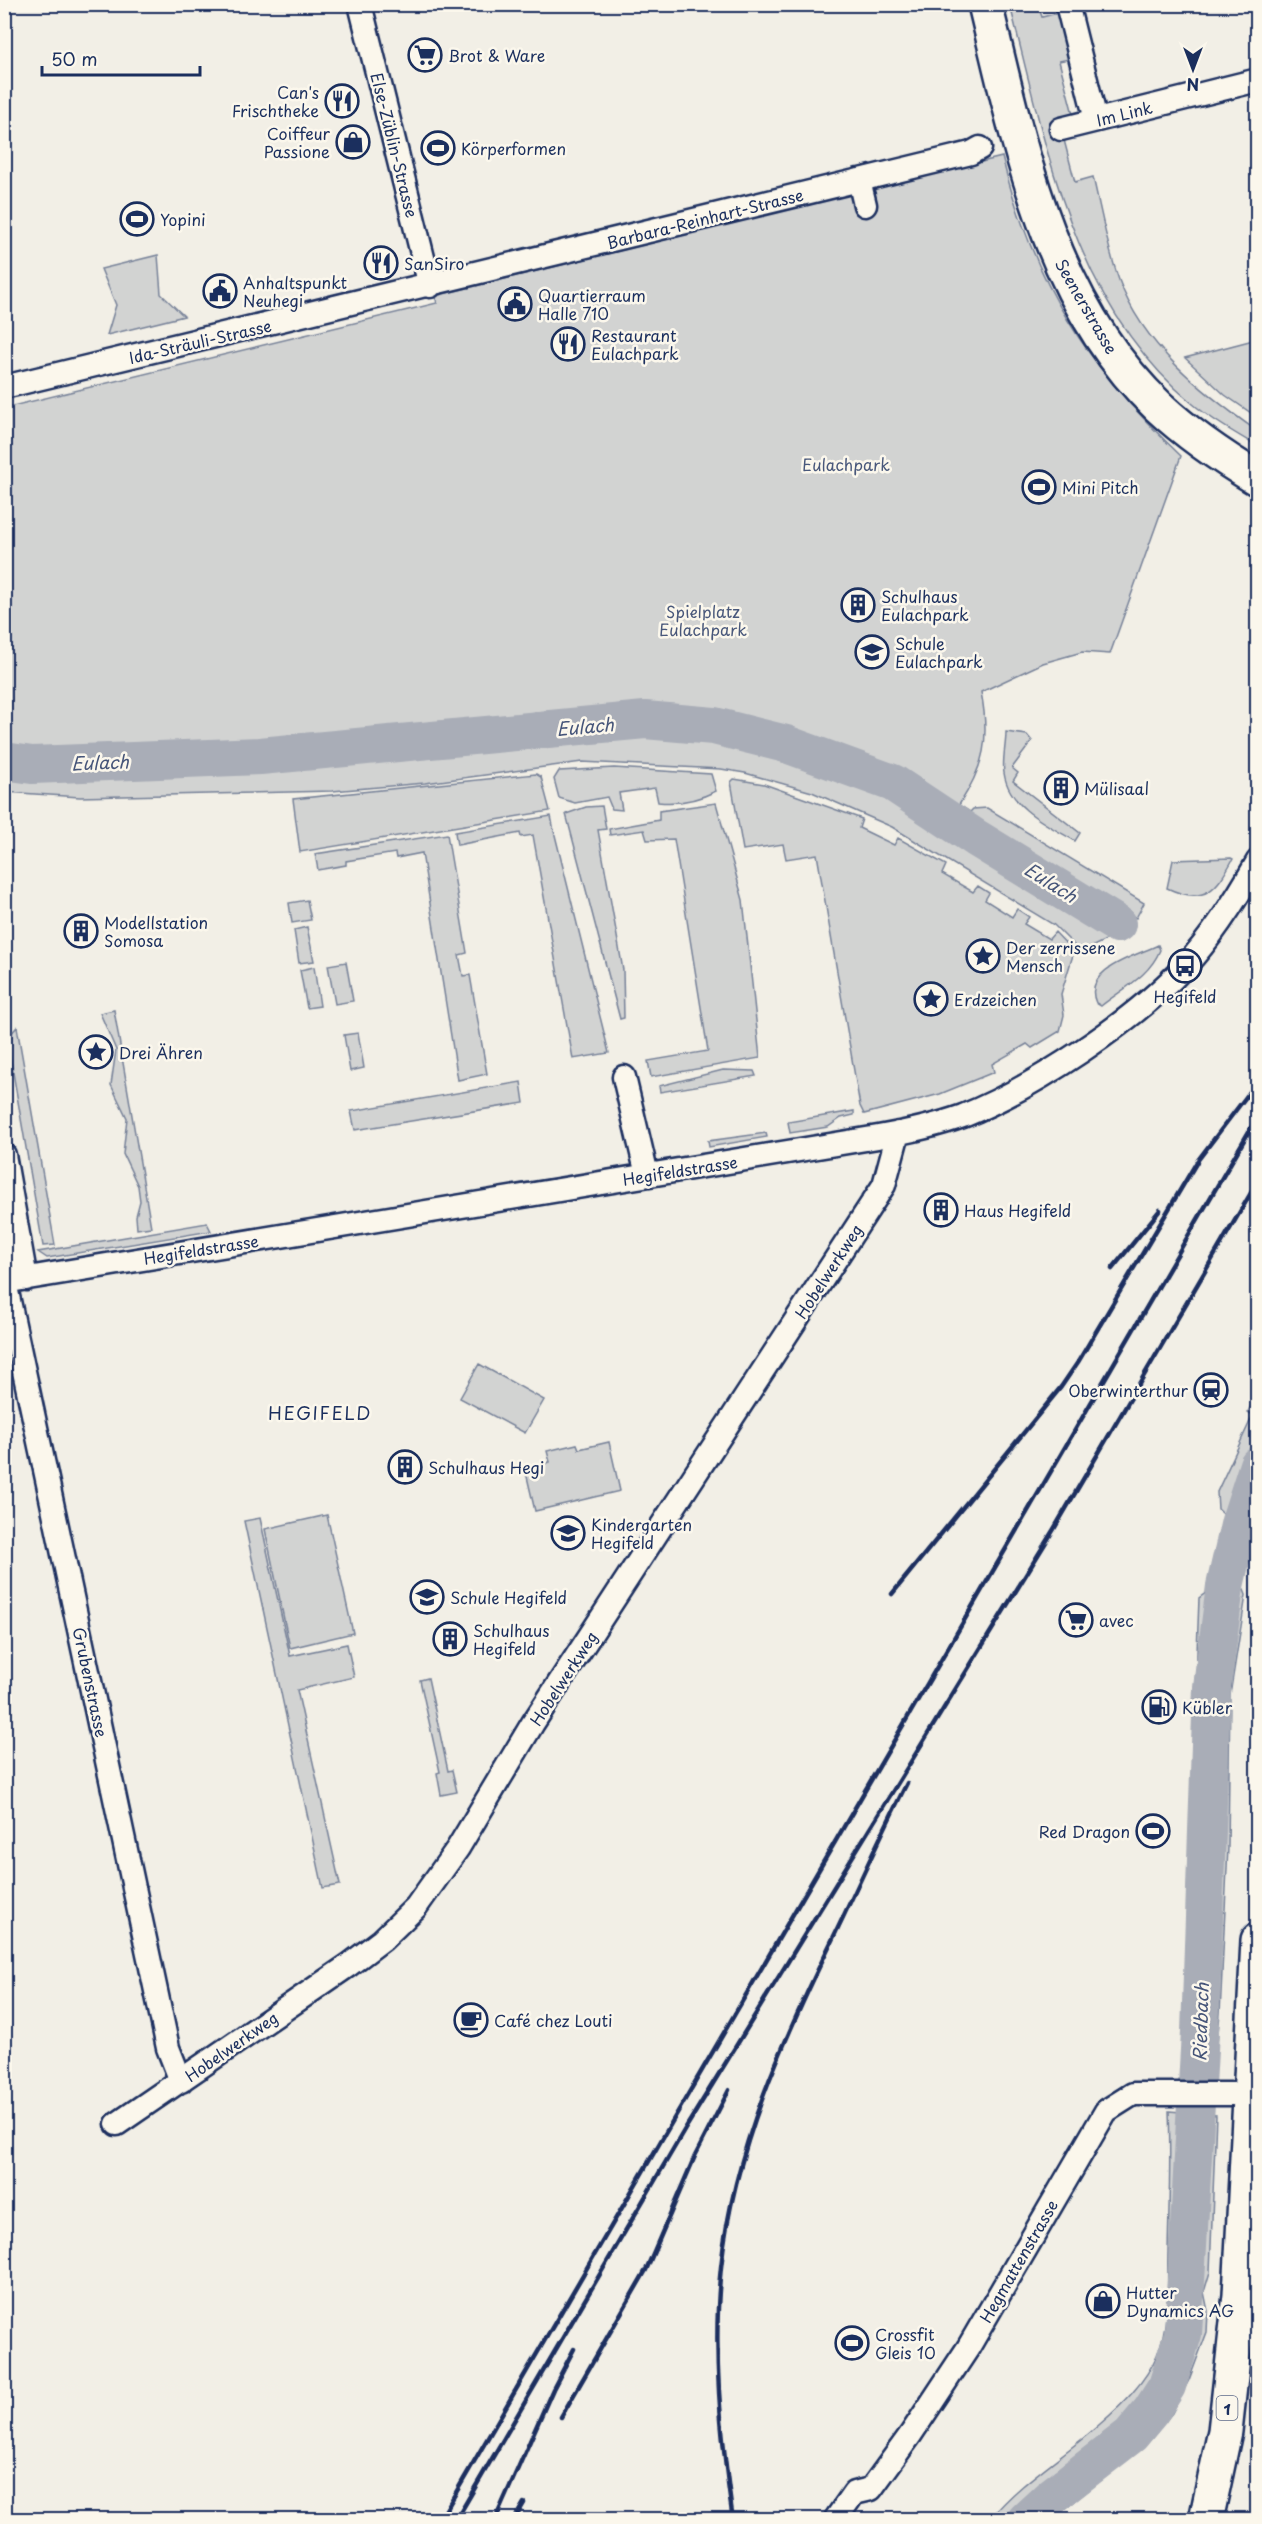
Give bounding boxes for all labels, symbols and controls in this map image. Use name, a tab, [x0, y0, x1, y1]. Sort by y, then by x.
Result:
supermarket icon: Brot & Ware	[407, 37, 443, 73]
scale bar	[42, 39, 200, 77]
north arrow	[1163, 39, 1223, 99]
place label: Brot & Ware	[448, 43, 545, 67]
text: 50 m	[51, 45, 98, 72]
street label: Else-Züblin-Strasse	[365, 70, 425, 220]
text: N	[1187, 73, 1199, 97]
place label: Can's Frischtheke	[232, 80, 319, 122]
restaurant icon: Can's Frischtheke	[324, 83, 360, 119]
street label: Im Link	[1093, 94, 1155, 132]
place label: Coiffeur Passione	[264, 121, 331, 163]
shop icon: Coiffeur Passione	[335, 124, 371, 160]
sports icon: Körperformen	[420, 130, 456, 166]
place label: Körperformen	[461, 136, 566, 160]
street label: Barbara-Reinhart-Strasse	[604, 182, 806, 254]
sports icon: Yopini	[119, 201, 155, 237]
place label: Yopini	[160, 207, 206, 231]
restaurant icon: SanSiro	[363, 245, 399, 281]
place label: SanSiro	[404, 251, 465, 275]
street label: Seenerstrasse	[1050, 254, 1124, 358]
place label: Anhaltspunkt Neuhegi	[243, 270, 348, 312]
public building icon: Anhaltspunkt Neuhegi	[202, 273, 238, 309]
place label: Quartierraum Halle 710	[538, 283, 646, 325]
public building icon: Quartierraum Halle 710	[497, 286, 533, 322]
street label: Ida-Sträuli-Strasse	[126, 313, 274, 369]
place label: Restaurant Eulachpark	[591, 323, 679, 365]
restaurant icon: Restaurant Eulachpark	[550, 326, 586, 362]
park label: Eulachpark	[802, 452, 890, 476]
sports icon: Mini Pitch	[1021, 469, 1057, 505]
place label: Mini Pitch	[1062, 475, 1139, 499]
place label: Schulhaus Eulachpark	[881, 584, 969, 626]
building icon: Schulhaus Eulachpark	[840, 587, 876, 623]
park label: Spielplatz Eulachpark	[659, 599, 747, 641]
place label: Schule Eulachpark	[895, 631, 983, 673]
school or university icon: Schule Eulachpark	[854, 634, 890, 670]
water label: Eulach	[555, 710, 615, 742]
water label: Eulach	[71, 747, 130, 776]
building icon: Mülisaal	[1043, 770, 1079, 806]
place label: Mülisaal	[1084, 776, 1149, 800]
water label: Eulach	[1019, 855, 1083, 909]
place label: Modellstation Somosa	[104, 910, 208, 952]
building icon: Modellstation Somosa	[63, 913, 99, 949]
place label: Der zerrissene Mensch	[1006, 935, 1116, 977]
place icon: Der zerrissene Mensch	[965, 938, 1001, 974]
bus stop icon: Hegifeld	[1167, 948, 1203, 984]
place icon: Erdzeichen	[913, 981, 949, 1017]
place label: Hegifeld	[1154, 984, 1216, 1008]
place label: Erdzeichen	[954, 987, 1037, 1011]
place icon: Drei Ähren	[78, 1034, 114, 1070]
place label: Drei Ähren	[119, 1040, 203, 1064]
street label: Hegifeldstrasse	[621, 1149, 739, 1191]
building icon: Haus Hegifeld	[923, 1192, 959, 1228]
place label: Haus Hegifeld	[964, 1198, 1071, 1222]
street label: Hobelwerkweg	[788, 1219, 868, 1323]
street label: Hegifeldstrasse	[142, 1228, 260, 1270]
station icon: Oberwinterthur	[1193, 1372, 1229, 1408]
place label: Oberwinterthur	[1068, 1378, 1189, 1402]
district label: HEGIFELD	[268, 1399, 372, 1426]
building icon: Schulhaus Hegi	[387, 1449, 423, 1485]
place label: Schulhaus Hegi	[428, 1455, 544, 1479]
place label: Kindergarten Hegifeld	[591, 1512, 692, 1554]
school or university icon: Kindergarten Hegifeld	[550, 1515, 586, 1551]
school or university icon: Schule Hegifeld	[409, 1579, 445, 1615]
place label: Schule Hegifeld	[450, 1585, 567, 1609]
supermarket icon: avec	[1058, 1602, 1094, 1638]
place label: avec	[1099, 1608, 1134, 1632]
place label: Schulhaus Hegifeld	[473, 1618, 550, 1660]
building icon: Schulhaus Hegifeld	[432, 1621, 468, 1657]
street label: Grubenstrasse	[68, 1625, 114, 1739]
street label: Hobelwerkweg	[523, 1626, 603, 1730]
fuel station icon: Kübler	[1141, 1689, 1177, 1725]
place label: Kübler	[1182, 1695, 1233, 1719]
sports icon: Red Dragon	[1135, 1813, 1171, 1849]
place label: Red Dragon	[1039, 1819, 1130, 1843]
water label: Riedbach	[1185, 1982, 1215, 2062]
cafe icon: Café chez Louti	[453, 2002, 489, 2038]
street label: Hobelwerkweg	[180, 2005, 282, 2087]
place label: Café chez Louti	[494, 2008, 612, 2032]
street label: Hegmattenstrasse	[973, 2195, 1063, 2327]
place label: Hutter Dynamics AG	[1126, 2280, 1234, 2322]
shop icon: Hutter Dynamics AG	[1085, 2283, 1121, 2319]
place label: Crossfit Gleis 10	[875, 2322, 936, 2364]
sports icon: Crossfit Gleis 10	[834, 2325, 870, 2361]
road number: 1	[1216, 2396, 1238, 2420]

